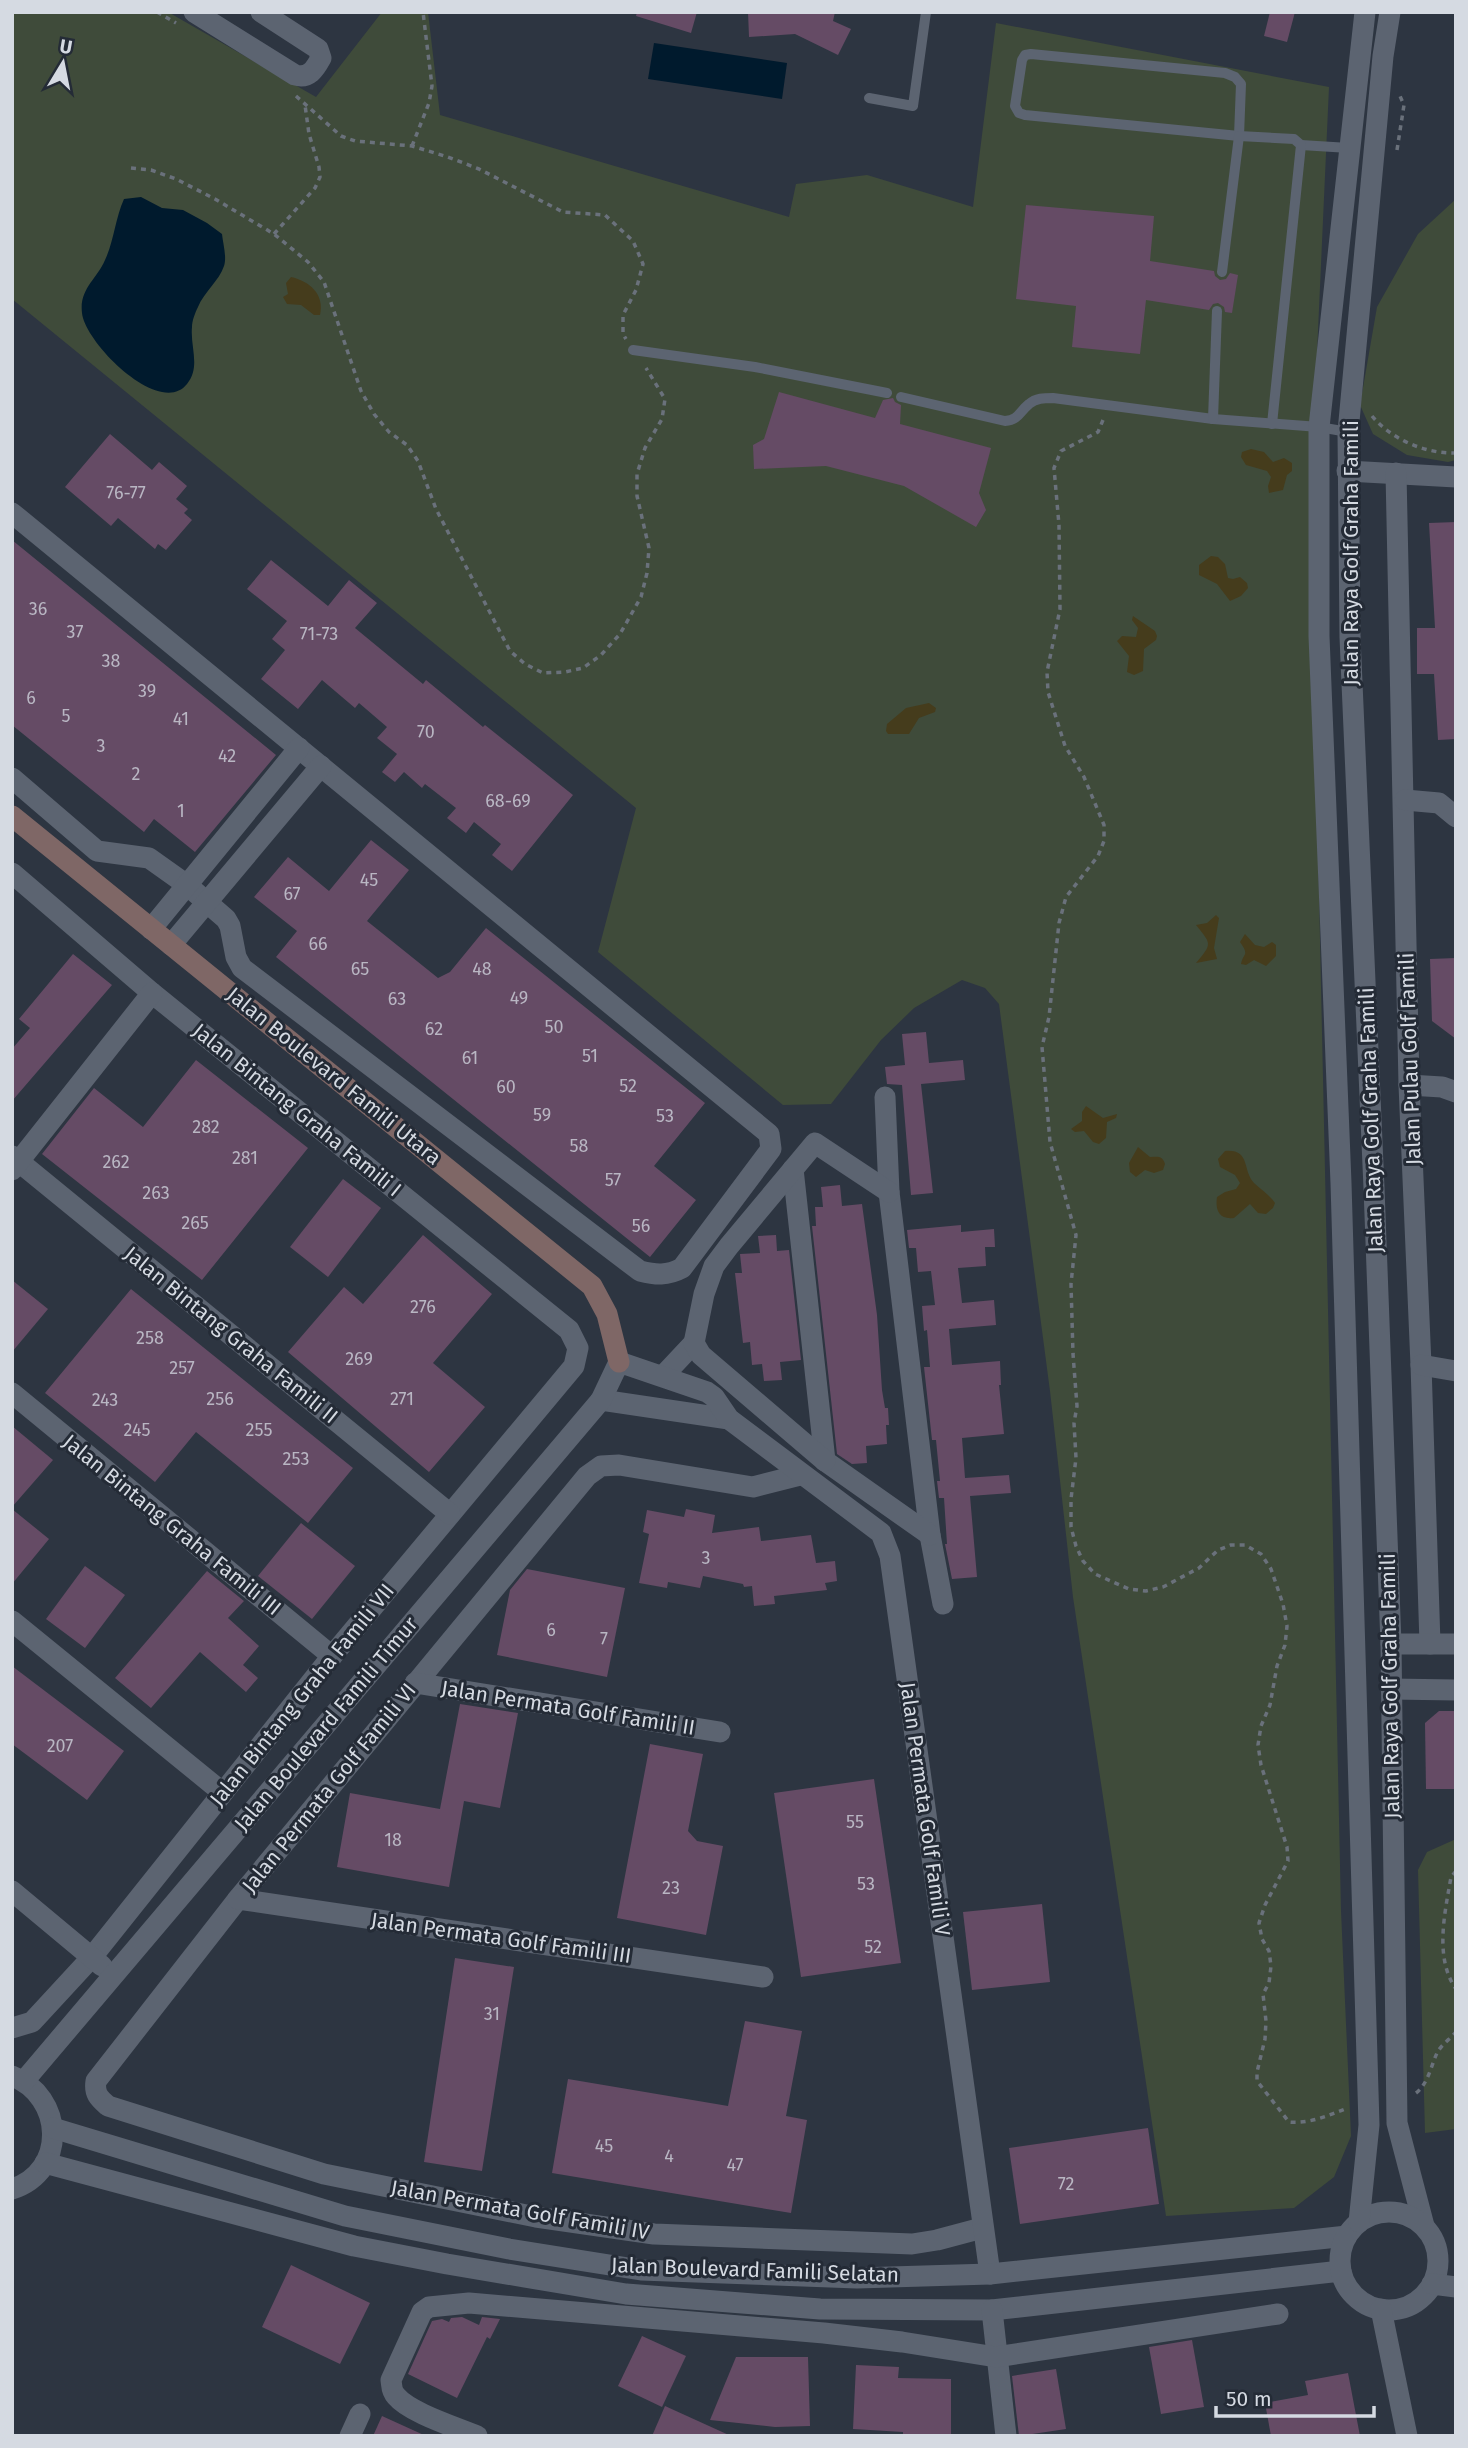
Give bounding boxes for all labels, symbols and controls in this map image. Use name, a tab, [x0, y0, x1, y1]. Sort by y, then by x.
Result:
north arrow	[28, 28, 98, 98]
text: U	[58, 34, 74, 59]
street label: Jalan Raya Golf Graha Famili	[1338, 420, 1364, 686]
house number: 76-77	[106, 482, 146, 504]
house number: 36	[29, 598, 47, 620]
house number: 37	[67, 621, 83, 643]
house number: 71-73	[300, 623, 338, 645]
house number: 38	[102, 650, 121, 672]
house number: 39	[138, 680, 156, 702]
house number: 6	[26, 687, 36, 709]
house number: 5	[61, 705, 71, 727]
house number: 41	[173, 708, 189, 730]
house number: 70	[417, 721, 435, 743]
house number: 3	[97, 735, 105, 757]
house number: 42	[218, 745, 236, 767]
house number: 2	[132, 763, 141, 785]
house number: 68-69	[485, 790, 531, 812]
house number: 1	[177, 800, 185, 822]
house number: 45	[360, 869, 378, 891]
house number: 67	[283, 883, 301, 905]
house number: 66	[308, 933, 328, 955]
street label: Jalan Pulau Golf Famili	[1393, 952, 1427, 1166]
house number: 65	[351, 958, 369, 980]
house number: 48	[472, 958, 492, 980]
street label: Jalan Boulevard Famili Utara	[222, 981, 446, 1171]
house number: 49	[510, 987, 528, 1009]
street label: Jalan Raya Golf Graha Famili	[1353, 987, 1389, 1253]
house number: 63	[388, 988, 406, 1010]
house number: 50	[544, 1016, 564, 1038]
street label: Jalan Bintang Graha Famili I	[187, 1018, 407, 1202]
house number: 62	[425, 1018, 443, 1040]
house number: 51	[582, 1045, 598, 1067]
house number: 61	[462, 1047, 478, 1069]
house number: 52	[619, 1075, 637, 1097]
house number: 60	[496, 1076, 516, 1098]
house number: 59	[533, 1104, 551, 1126]
house number: 53	[656, 1105, 674, 1127]
house number: 282	[192, 1116, 220, 1138]
house number: 58	[570, 1135, 589, 1157]
house number: 281	[232, 1147, 258, 1169]
house number: 262	[102, 1151, 130, 1173]
house number: 57	[605, 1169, 621, 1191]
house number: 263	[142, 1182, 170, 1204]
house number: 265	[181, 1212, 209, 1234]
house number: 56	[632, 1215, 650, 1237]
street label: Jalan Bintang Graha Famili II	[119, 1241, 343, 1429]
house number: 276	[410, 1296, 436, 1318]
house number: 258	[136, 1327, 164, 1349]
house number: 269	[345, 1348, 373, 1370]
house number: 257	[169, 1357, 195, 1379]
house number: 256	[206, 1388, 234, 1410]
house number: 271	[390, 1388, 414, 1410]
house number: 243	[92, 1389, 118, 1411]
house number: 245	[124, 1419, 150, 1441]
house number: 255	[246, 1419, 272, 1441]
street label: Jalan Bintang Graha Famili III	[58, 1429, 286, 1621]
house number: 253	[283, 1448, 309, 1470]
house number: 3	[702, 1547, 710, 1569]
street label: Jalan Raya Golf Graha Famili	[1375, 1553, 1405, 1819]
street label: Jalan Bintang Graha Famili VII	[204, 1578, 400, 1812]
street label: Jalan Boulevard Famili Timur	[229, 1612, 423, 1836]
house number: 6	[546, 1619, 556, 1641]
house number: 7	[600, 1628, 608, 1650]
street label: Jalan Permata Golf Famili II	[439, 1675, 697, 1741]
street label: Jalan Permata Golf Famili VI	[236, 1678, 422, 1898]
street label: Jalan Permata Golf Famili V	[894, 1680, 956, 1938]
house number: 207	[47, 1735, 73, 1757]
house number: 55	[846, 1811, 864, 1833]
house number: 18	[384, 1829, 402, 1851]
house number: 53	[857, 1873, 875, 1895]
house number: 23	[662, 1877, 680, 1899]
street label: Jalan Permata Golf Famili III	[369, 1907, 633, 1969]
house number: 52	[864, 1936, 882, 1958]
house number: 31	[484, 2003, 500, 2025]
house number: 45	[595, 2135, 613, 2157]
house number: 4	[664, 2145, 674, 2167]
house number: 47	[726, 2154, 744, 2176]
house number: 72	[1058, 2173, 1074, 2195]
street label: Jalan Permata Golf Famili IV	[389, 2174, 652, 2246]
street label: Jalan Boulevard Famili Selatan	[611, 2252, 899, 2288]
scale bar	[1216, 2374, 1374, 2418]
text: 50 m	[1226, 2386, 1272, 2412]

